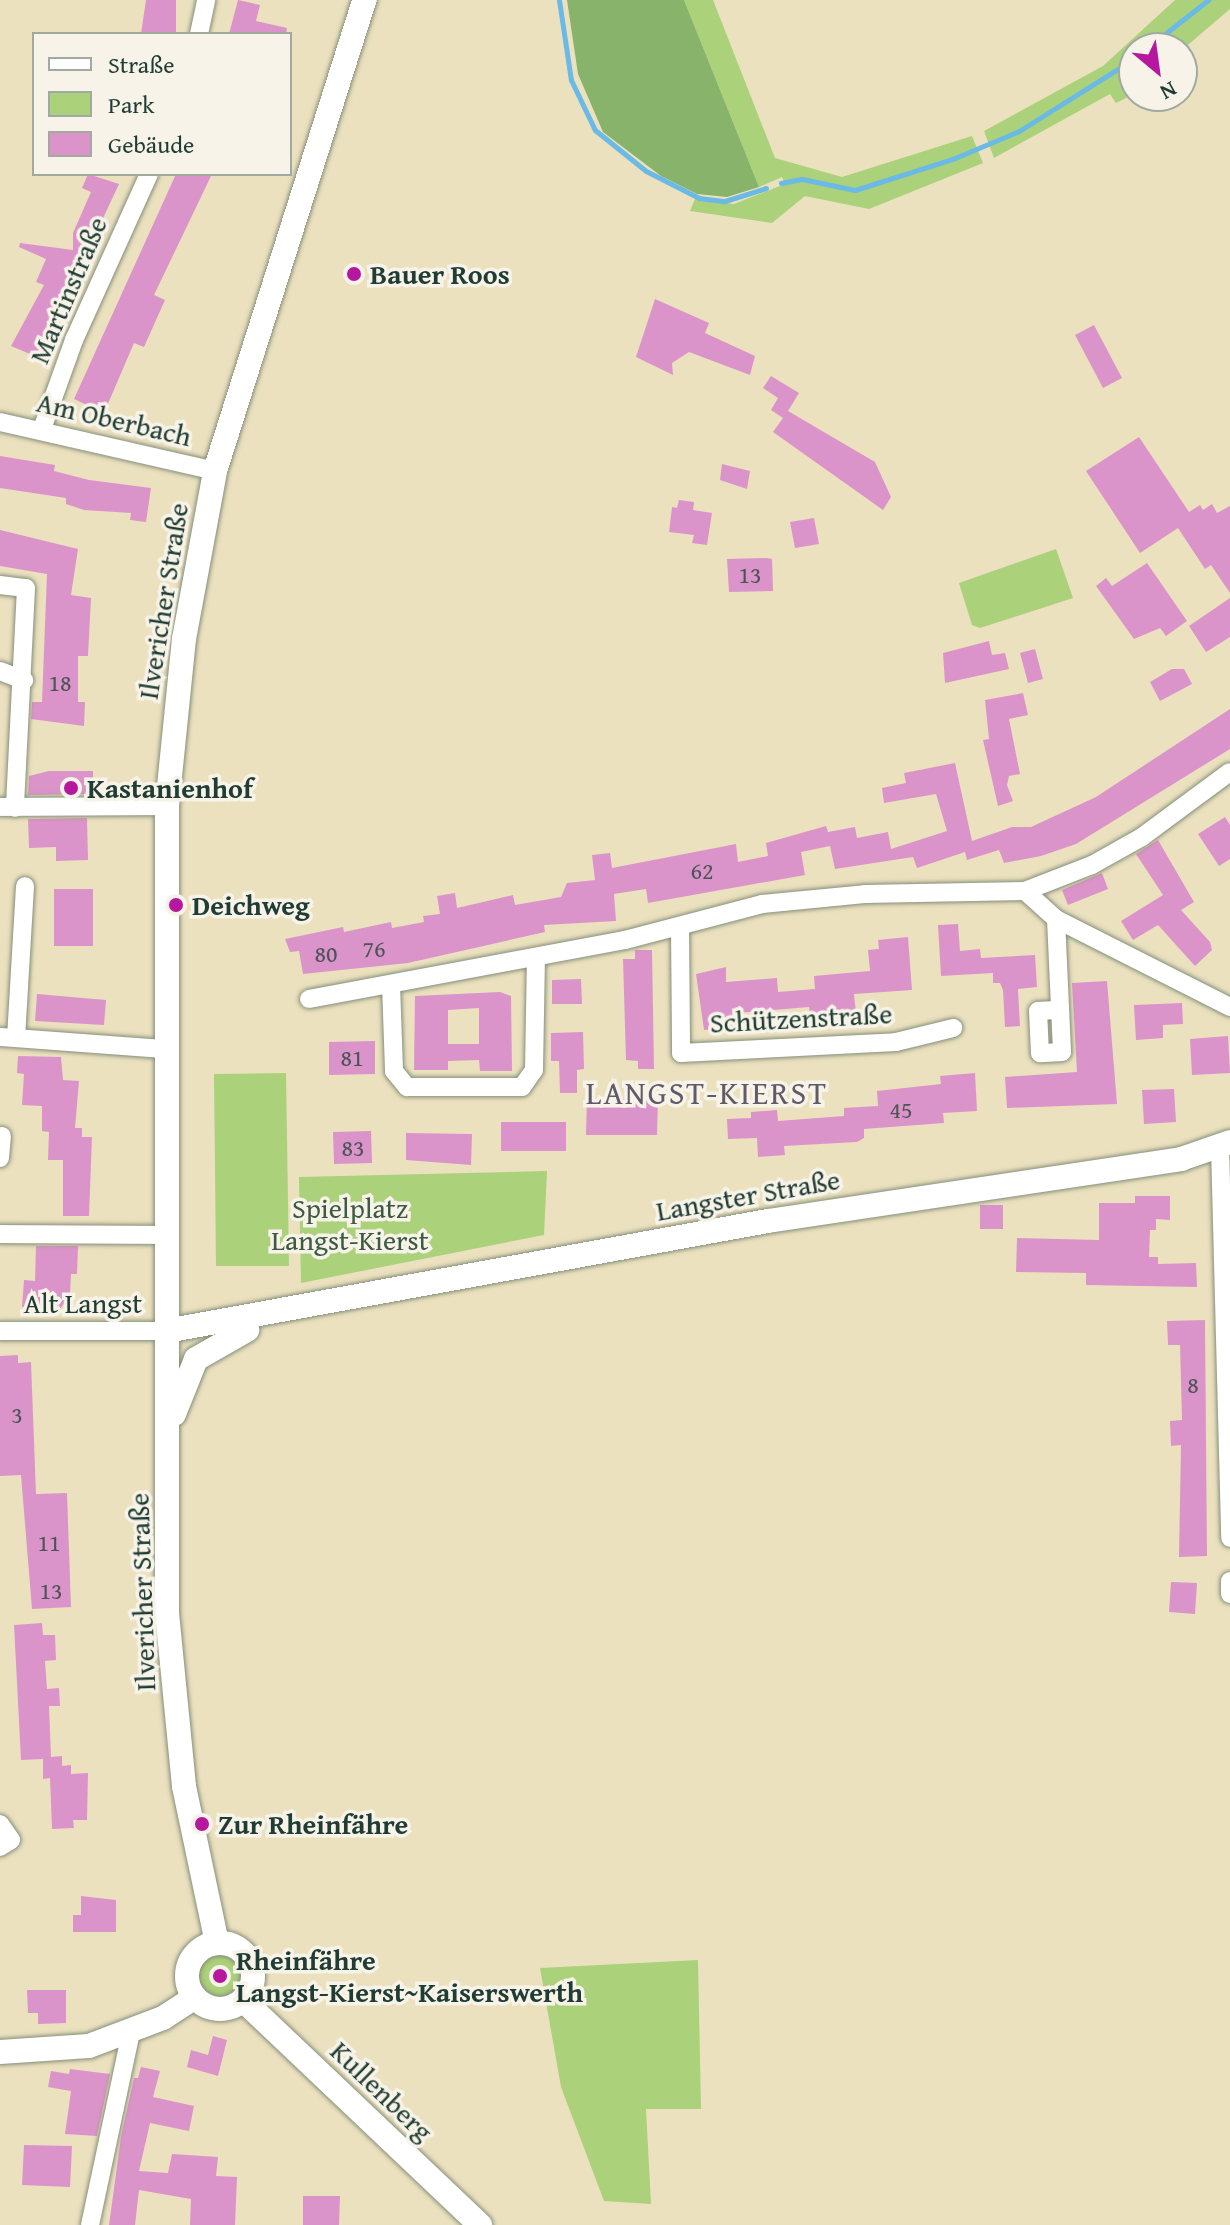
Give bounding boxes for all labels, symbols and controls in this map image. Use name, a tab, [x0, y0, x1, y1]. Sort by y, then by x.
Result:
legend	[32, 32, 292, 176]
north arrow	[1118, 32, 1198, 112]
text: Straße	[108, 47, 175, 82]
text: N	[1154, 74, 1183, 109]
text: Park	[108, 87, 154, 122]
text: Gebäude	[108, 127, 194, 162]
street label: Martinstraße	[22, 212, 114, 368]
place label: Bauer Roos	[370, 257, 510, 291]
marker: Bauer Roos	[345, 265, 363, 283]
street label: Am Oberbach	[33, 385, 195, 453]
street label: Ilvericher Straße	[131, 500, 195, 702]
house number: 13	[738, 561, 762, 589]
house number: 18	[48, 669, 72, 697]
place label: Kastanienhof	[87, 771, 253, 805]
marker: Kastanienhof	[62, 779, 80, 797]
house number: 62	[690, 857, 714, 885]
place label: Deichweg	[192, 888, 310, 922]
marker: Deichweg	[167, 896, 185, 914]
house number: 76	[362, 935, 386, 963]
house number: 80	[314, 940, 338, 968]
street label: Schützenstraße	[709, 996, 893, 1040]
house number: 81	[340, 1044, 364, 1072]
district label: LANGST-KIERST	[586, 1074, 828, 1112]
house number: 45	[889, 1096, 913, 1124]
house number: 83	[341, 1134, 365, 1162]
street label: Langster Straße	[653, 1162, 843, 1228]
park label: Spielplatz Langst-Kierst	[271, 1191, 429, 1257]
street label: Alt Langst	[24, 1286, 142, 1320]
house number: 8	[1187, 1371, 1199, 1399]
house number: 3	[11, 1401, 23, 1429]
street label: Ilvericher Straße	[122, 1492, 162, 1692]
house number: 11	[37, 1529, 61, 1557]
house number: 13	[39, 1577, 63, 1605]
place label: Zur Rheinfähre	[218, 1807, 408, 1841]
marker: Zur Rheinfähre	[193, 1815, 211, 1833]
place label: Rheinfähre Langst-Kierst~Kaiserswerth	[236, 1943, 583, 2009]
marker: Rheinfähre Langst-Kierst~Kaiserswerth	[211, 1967, 229, 1985]
street label: Kullenberg	[324, 2034, 440, 2148]

